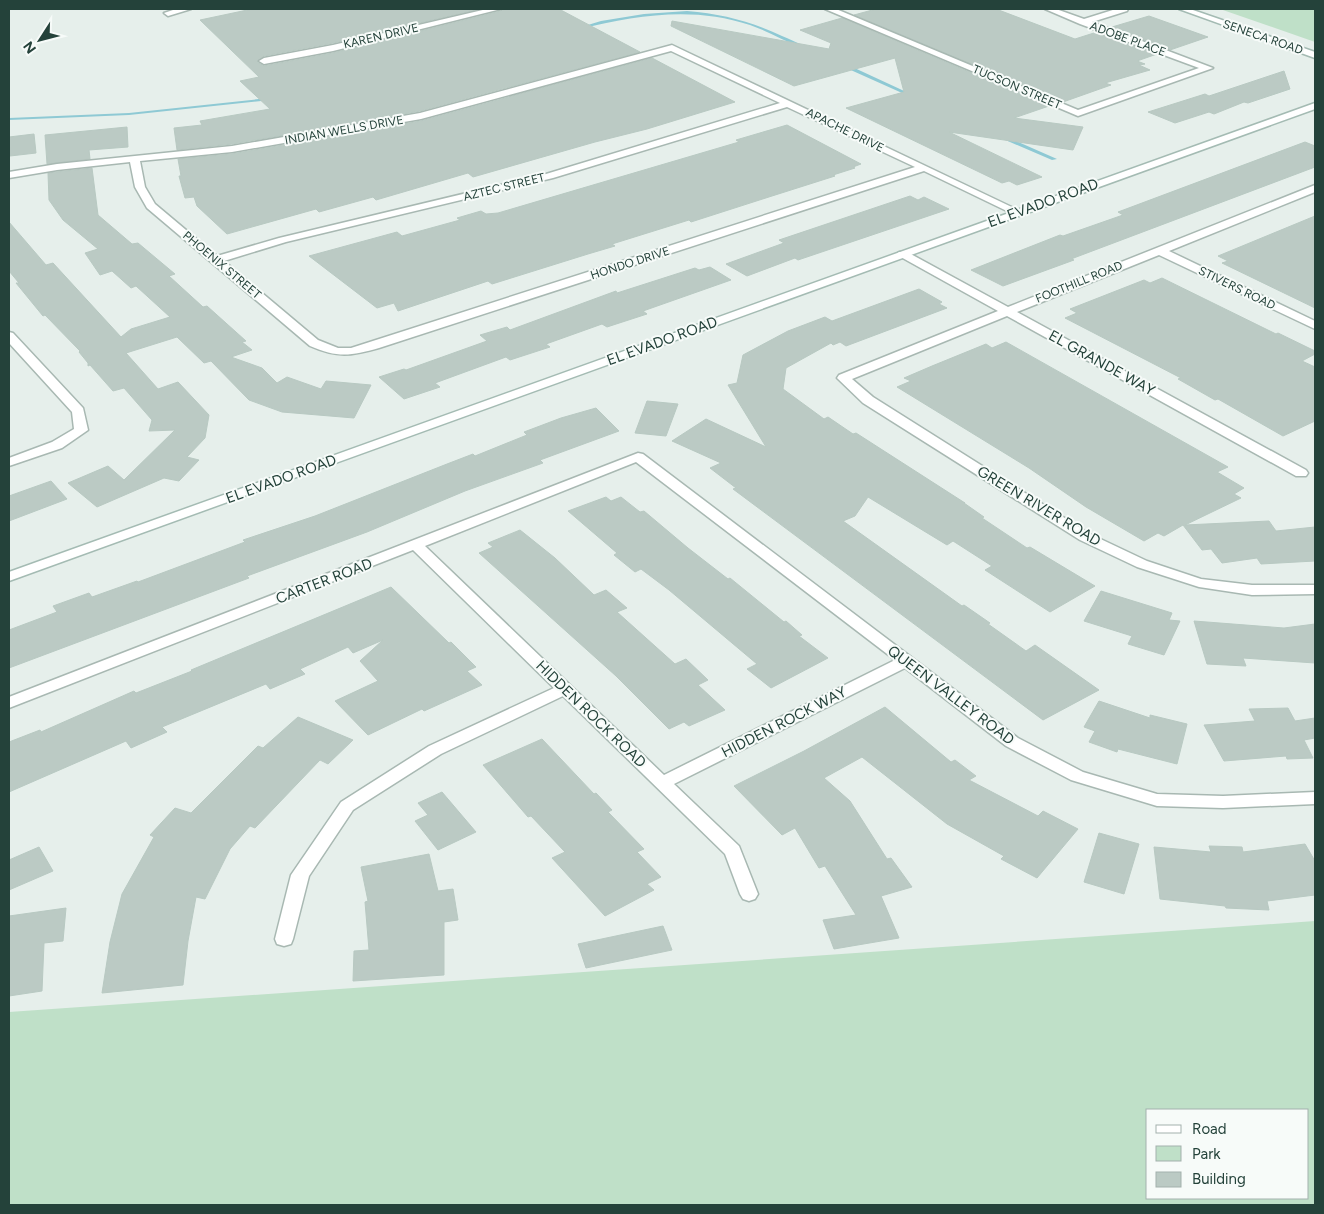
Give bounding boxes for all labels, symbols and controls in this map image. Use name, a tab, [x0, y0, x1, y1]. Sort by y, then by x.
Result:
north arrow	[15, 15, 65, 65]
street label: SENECA ROAD	[1221, 17, 1305, 57]
street label: ADOBE PLACE	[1088, 19, 1168, 59]
street label: KAREN DRIVE	[342, 21, 420, 51]
text: N	[20, 38, 40, 57]
street label: TUCSON STREET	[971, 62, 1064, 112]
street label: APACHE DRIVE	[804, 105, 886, 155]
street label: INDIAN WELLS DRIVE	[284, 113, 404, 147]
street label: AZTEC STREET	[462, 170, 547, 204]
street label: EL EVADO ROAD	[985, 175, 1101, 231]
street label: PHOENIX STREET	[180, 228, 264, 302]
street label: HONDO DRIVE	[589, 244, 671, 282]
street label: FOOTHILL ROAD	[1033, 258, 1125, 306]
street label: STIVERS ROAD	[1196, 263, 1278, 313]
street label: EL EVADO ROAD	[604, 313, 720, 369]
street label: EL GRANDE WAY	[1046, 326, 1158, 400]
street label: EL EVADO ROAD	[223, 451, 339, 507]
street label: GREEN RIVER ROAD	[974, 462, 1104, 550]
street label: CARTER ROAD	[273, 554, 375, 608]
street label: QUEEN VALLEY ROAD	[884, 641, 1018, 749]
street label: HIDDEN ROCK ROAD	[532, 657, 650, 771]
street label: HIDDEN ROCK WAY	[719, 683, 849, 761]
legend	[1146, 1109, 1309, 1199]
text: Road	[1192, 1120, 1227, 1138]
text: Park	[1192, 1145, 1221, 1163]
text: Building	[1192, 1170, 1246, 1188]

